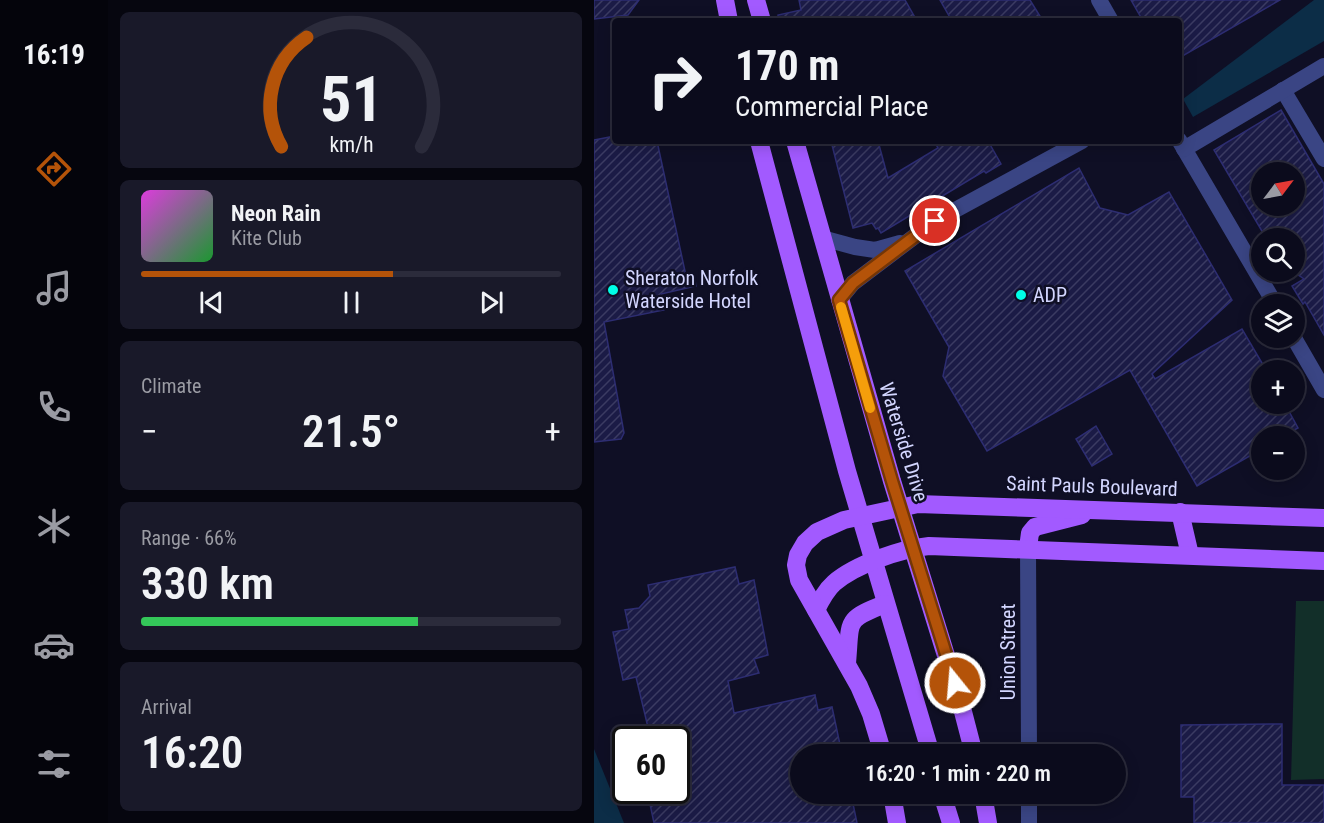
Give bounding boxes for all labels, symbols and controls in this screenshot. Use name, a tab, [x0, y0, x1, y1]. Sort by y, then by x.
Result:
text: 16:19	[23, 39, 85, 71]
text: 170 m	[735, 41, 840, 90]
icon: right	[636, 42, 714, 120]
text: 51	[319, 63, 383, 136]
text: Commercial Place	[735, 91, 928, 123]
text: km/h	[329, 132, 373, 157]
icon: directions	[33, 148, 75, 190]
north arrow	[1251, 162, 1305, 216]
map controls	[1251, 162, 1305, 480]
pin	[909, 195, 960, 246]
text: Neon Rain	[231, 201, 321, 226]
icon: arrive	[918, 204, 951, 237]
text: Kite Club	[231, 226, 302, 250]
button: search	[1251, 228, 1305, 282]
place label: Sheraton Norfolk Waterside Hotel	[625, 266, 758, 313]
icon: music	[33, 267, 75, 309]
marker: Sheraton Norfolk Waterside Hotel	[606, 283, 620, 297]
place label: ADP	[1033, 283, 1067, 307]
icon: previous	[195, 286, 228, 319]
icon: pause	[335, 286, 368, 319]
icon: next	[475, 286, 508, 319]
marker: ADP	[1014, 288, 1028, 302]
button: layers	[1251, 294, 1305, 348]
button: +	[1251, 360, 1305, 414]
text: Climate	[141, 374, 201, 398]
street label: Waterside Drive	[874, 379, 934, 505]
icon: phone	[33, 386, 75, 428]
text: 21.5°	[302, 405, 400, 458]
text: −	[141, 412, 158, 451]
text: +	[545, 412, 561, 451]
button: −	[1251, 426, 1305, 480]
street label: Saint Pauls Boulevard	[1006, 471, 1178, 501]
icon: climate	[33, 505, 75, 547]
text: Range · 66%	[141, 526, 237, 550]
text: 330 km	[141, 557, 274, 610]
street label: Union Street	[996, 604, 1020, 700]
icon: car	[33, 624, 75, 666]
position arrow	[923, 651, 987, 715]
text: Arrival	[141, 695, 192, 719]
text: 16:20	[141, 726, 243, 779]
speed limit sign: 60	[612, 726, 690, 804]
icon: filters	[33, 743, 75, 785]
text: 16:20 · 1 min · 220 m	[865, 761, 1051, 786]

